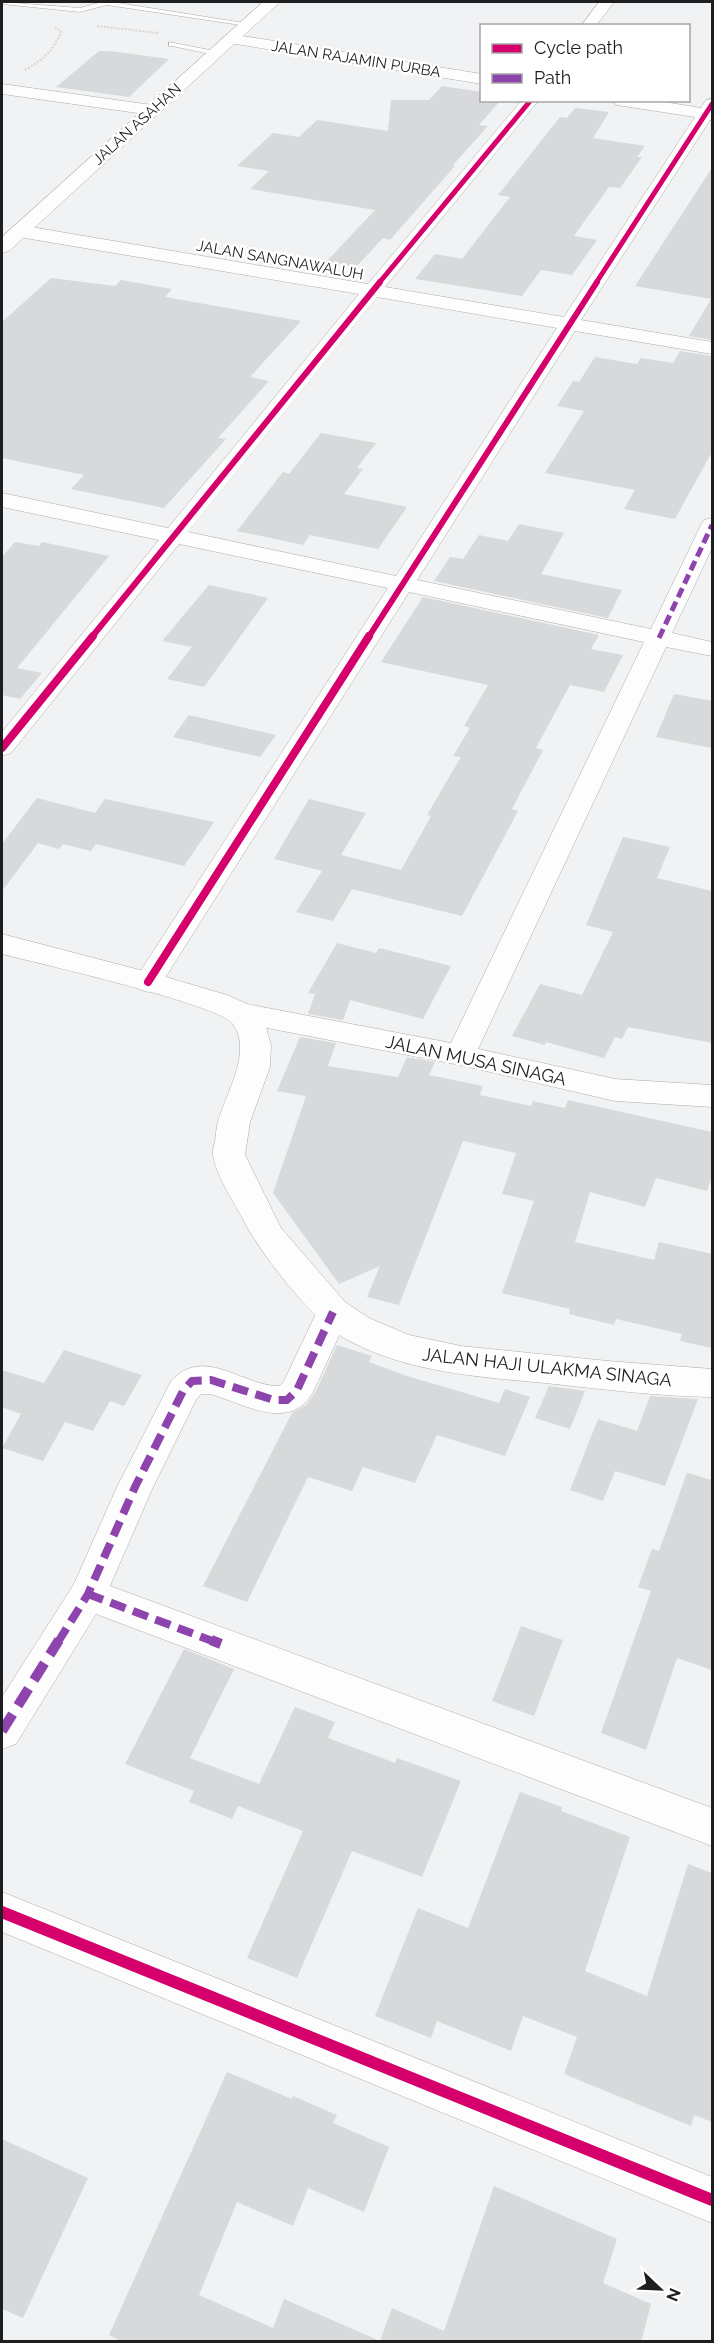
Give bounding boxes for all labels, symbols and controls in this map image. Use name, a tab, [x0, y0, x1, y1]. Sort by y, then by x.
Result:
legend	[480, 24, 690, 102]
street label: JALAN RAJAMIN PURBA	[270, 37, 442, 81]
text: Cycle path	[534, 37, 623, 58]
text: Path	[534, 67, 571, 88]
street label: JALAN ASAHAN	[89, 80, 185, 168]
street label: JALAN SANGNAWALUH	[195, 236, 365, 284]
street label: JALAN MUSA SINAGA	[384, 1031, 568, 1089]
street label: JALAN HAJI ULAKMA SINAGA	[421, 1343, 673, 1391]
north arrow	[630, 2259, 690, 2319]
text: N	[662, 2285, 684, 2304]

